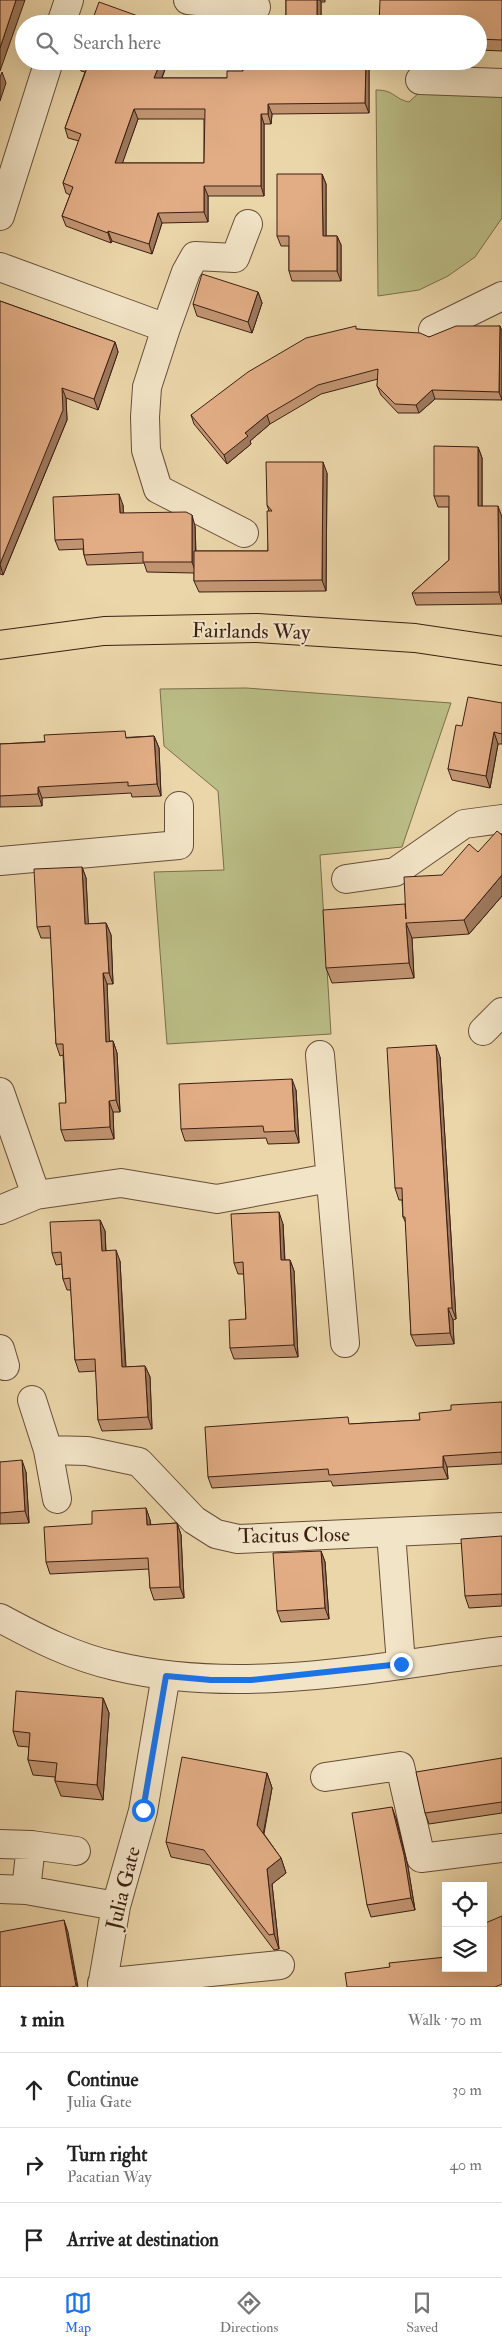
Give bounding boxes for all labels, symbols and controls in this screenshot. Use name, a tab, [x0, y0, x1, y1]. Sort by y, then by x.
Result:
search box	[15, 15, 487, 70]
icon: search	[33, 29, 61, 57]
text: Search here	[73, 31, 161, 55]
street label: Fairlands Way	[192, 617, 311, 646]
street label: Tacitus Close	[238, 1521, 350, 1550]
route end	[390, 1653, 413, 1676]
route start	[132, 1799, 155, 1822]
street label: Julia Gate	[100, 1843, 147, 1934]
map controls	[442, 1882, 487, 1972]
button: locate	[442, 1882, 487, 1927]
button: layers	[442, 1927, 487, 1972]
text: 1 min	[20, 2006, 65, 2033]
text: Walk · 70 m	[408, 2010, 482, 2030]
text: Continue	[67, 2068, 138, 2092]
icon: ahead	[20, 2076, 48, 2104]
text: 30 m	[452, 2080, 482, 2100]
text: Julia Gate	[67, 2092, 132, 2112]
text: Turn right	[67, 2143, 147, 2167]
icon: right	[20, 2151, 48, 2179]
text: 40 m	[449, 2155, 482, 2175]
text: Pacatian Way	[67, 2167, 152, 2187]
icon: arrive	[20, 2226, 48, 2254]
text: Arrive at destination	[67, 2228, 219, 2252]
tab: Map	[64, 2289, 92, 2336]
tab: Directions	[220, 2289, 278, 2336]
tab: Saved	[406, 2289, 438, 2336]

